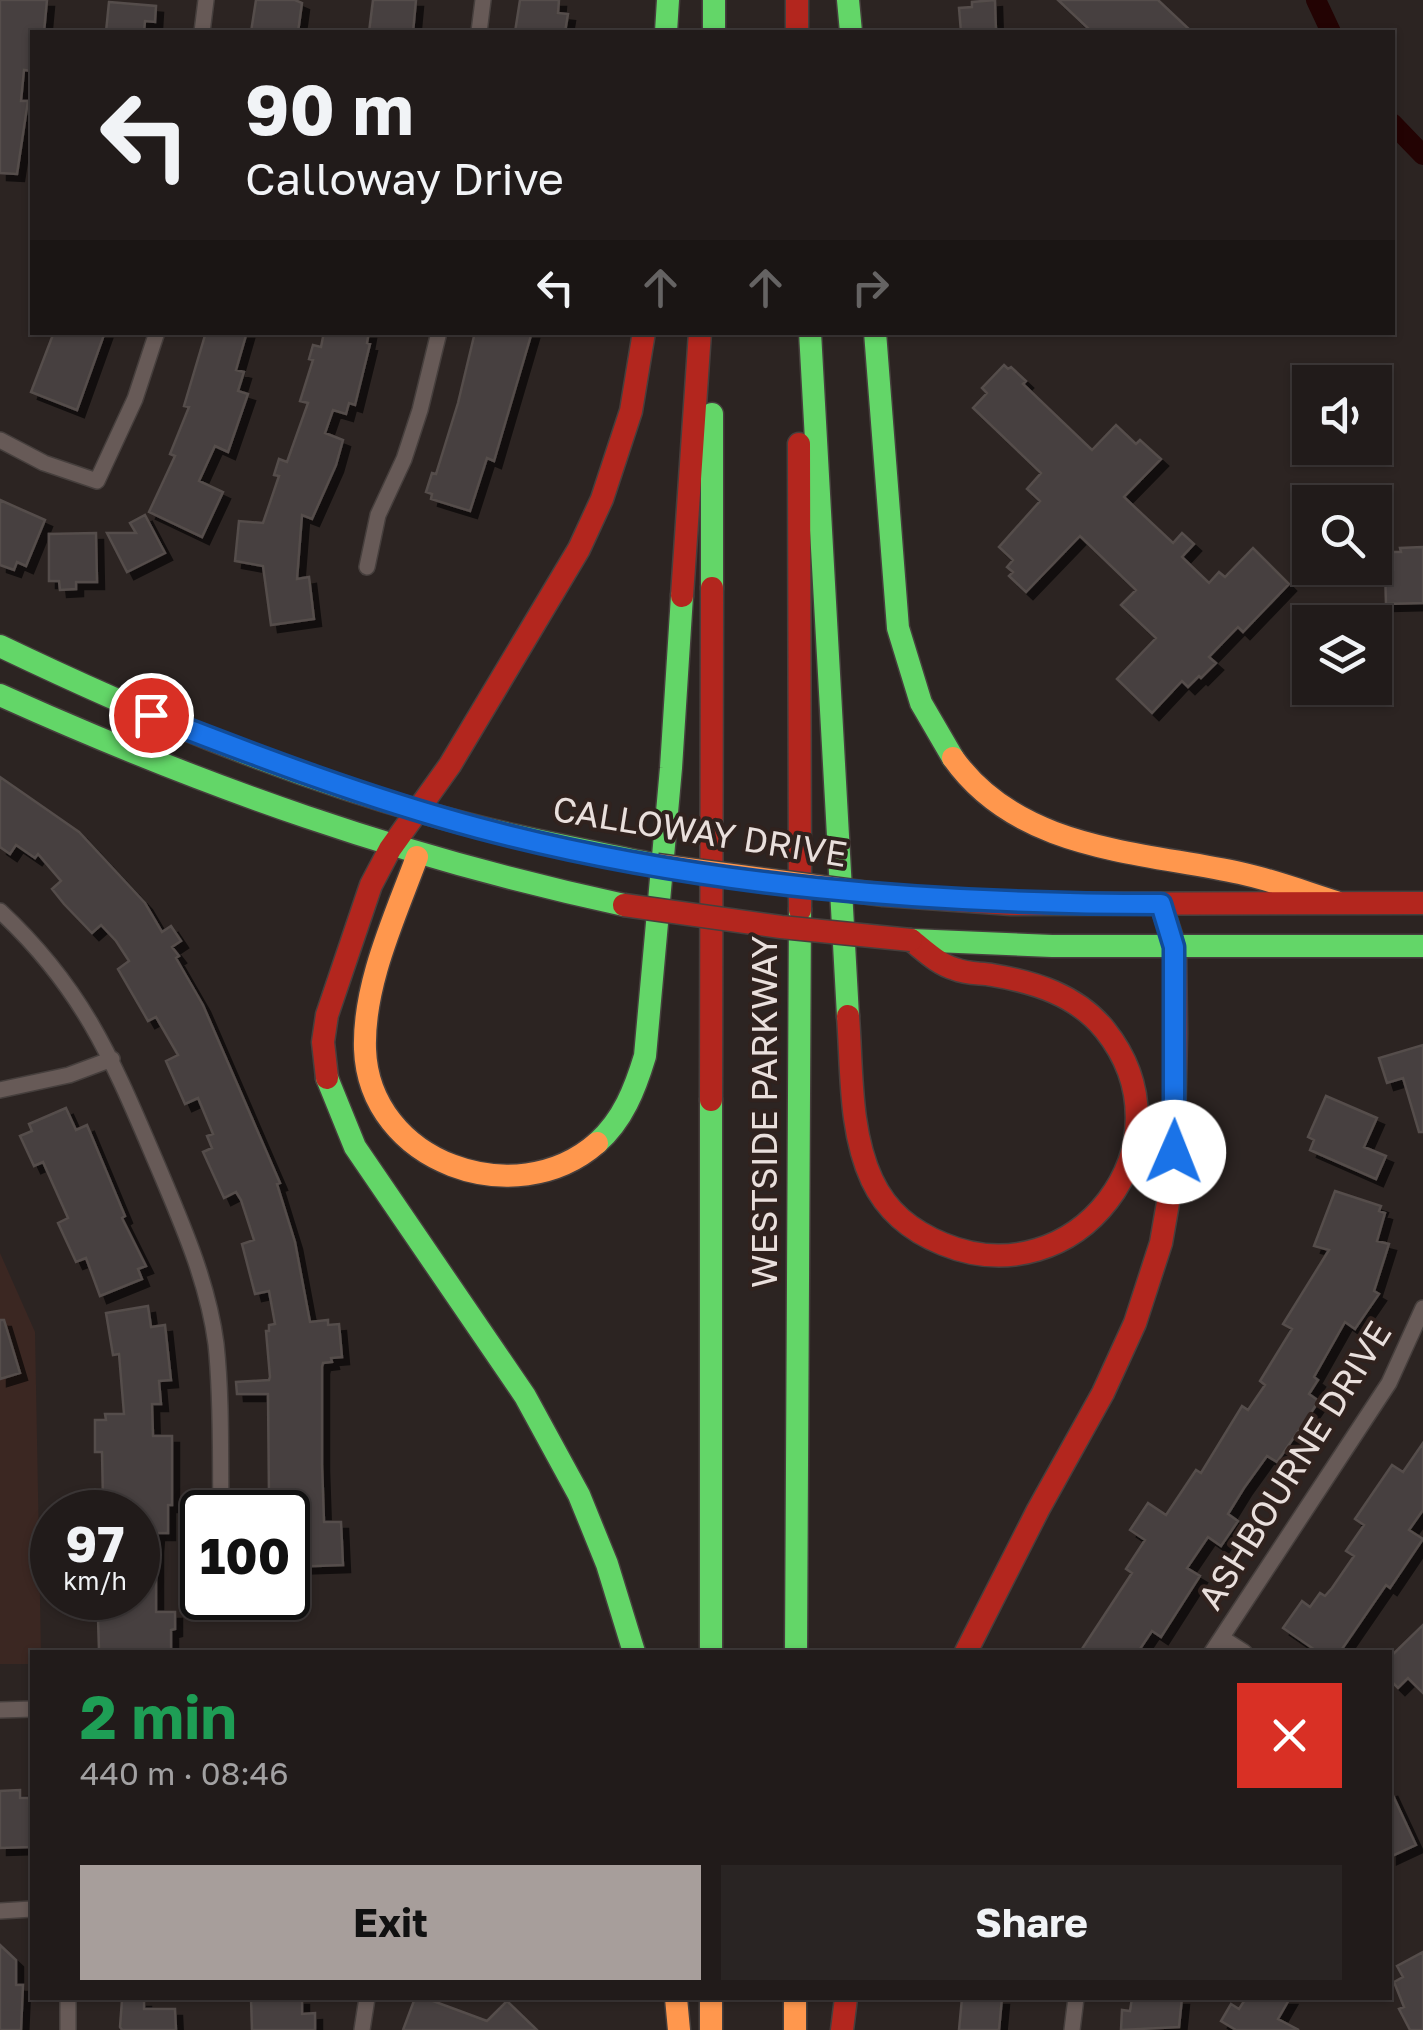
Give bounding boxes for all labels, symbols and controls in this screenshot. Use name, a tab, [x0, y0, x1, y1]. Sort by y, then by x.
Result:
text: 90 m	[245, 66, 414, 150]
icon: left	[80, 70, 210, 200]
text: Calloway Drive	[245, 151, 564, 205]
icon: left	[528, 260, 583, 315]
icon: ahead	[633, 260, 688, 315]
icon: ahead	[738, 260, 793, 315]
icon: right	[843, 260, 898, 315]
map controls	[1292, 365, 1392, 705]
button: sound	[1292, 365, 1392, 465]
button: search	[1292, 485, 1392, 585]
button: layers	[1292, 605, 1392, 705]
pin	[109, 673, 194, 758]
icon: arrive	[124, 688, 179, 743]
street label: CALLOWAY DRIVE	[550, 787, 850, 875]
street label: WESTSIDE PARKWAY	[743, 935, 785, 1288]
position arrow	[1122, 1100, 1226, 1204]
street label: ASHBOURNE DRIVE	[1188, 1313, 1400, 1617]
speed limit sign: 100	[180, 1490, 310, 1620]
text: 97	[65, 1513, 124, 1573]
text: km/h	[63, 1565, 127, 1596]
text: 2 min	[80, 1680, 237, 1752]
button: close	[1237, 1683, 1342, 1788]
text: 440 m · 08:46	[80, 1754, 289, 1792]
button: Exit	[80, 1865, 701, 1980]
button: Share	[721, 1865, 1342, 1980]

